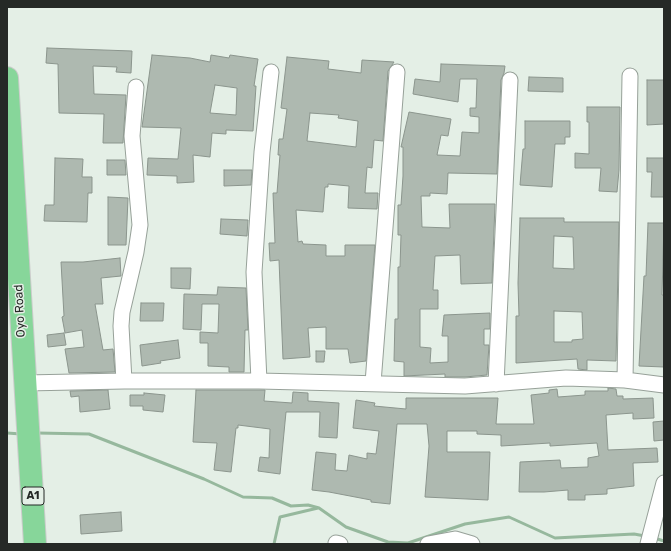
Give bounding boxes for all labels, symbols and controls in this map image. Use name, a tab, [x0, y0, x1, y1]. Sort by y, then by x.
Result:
street label: Oyo Road	[11, 284, 29, 338]
road number: A1	[22, 487, 44, 505]

